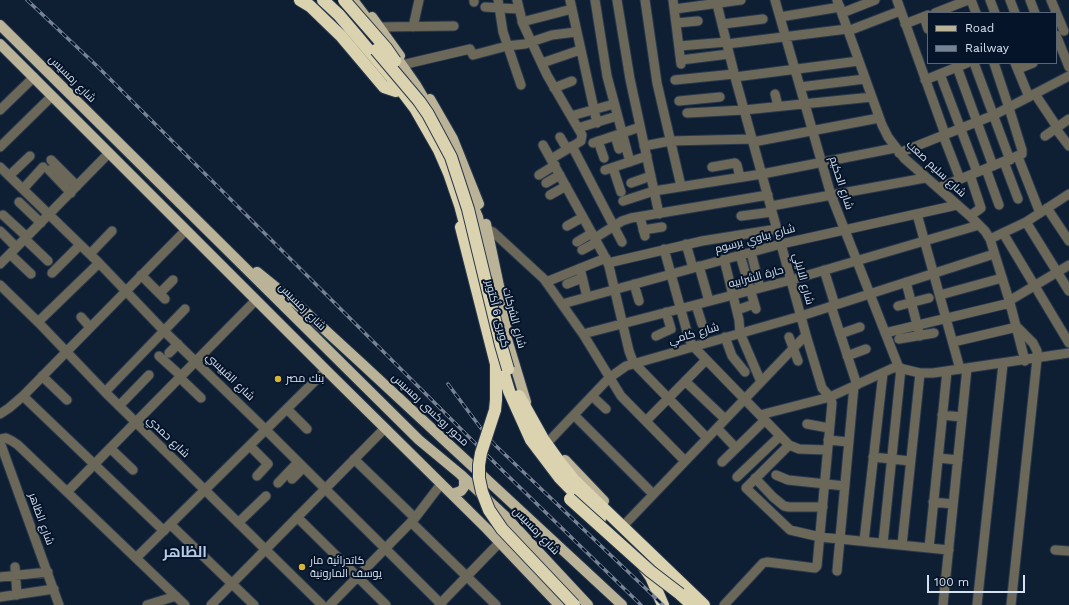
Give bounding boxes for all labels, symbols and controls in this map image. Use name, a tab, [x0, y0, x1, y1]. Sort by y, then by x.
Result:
legend	[927, 12, 1057, 64]
text: Road	[965, 21, 994, 35]
text: Railway	[965, 41, 1009, 55]
street label: شارع رمسيس	[46, 53, 98, 105]
street label: شارع سليم صعب	[903, 138, 969, 200]
street label: شارع الحكيم	[826, 155, 856, 211]
street label: شارع بباوي برسوم	[713, 222, 797, 256]
street label: شارع الاليلي	[790, 252, 816, 306]
street label: حارة الشرابيه	[727, 263, 785, 291]
street label: كوبرى 6 أكتوبر	[482, 279, 512, 349]
street label: شارع رمسيس	[276, 281, 328, 333]
street label: شارع الشركات	[500, 286, 528, 350]
street label: شارع كامي	[667, 320, 721, 348]
street label: شارع القبيسي	[203, 350, 257, 404]
street label: محور روكسى رمسيس	[389, 371, 471, 449]
place label: بنك مصر	[286, 372, 324, 386]
marker: بنك مصر	[273, 374, 283, 384]
street label: شارع حمدي	[144, 413, 192, 461]
street label: شارع الظاهر	[25, 491, 57, 547]
street label: شارع رمسيس	[510, 504, 562, 558]
district label: الظاهر	[163, 544, 207, 562]
place label: كاتدرائية مار يوسف المارونية	[310, 554, 382, 580]
marker: كاتدرائية مار يوسف المارونية	[297, 562, 307, 572]
scale bar	[929, 567, 1027, 593]
text: 100 m	[934, 575, 969, 589]

